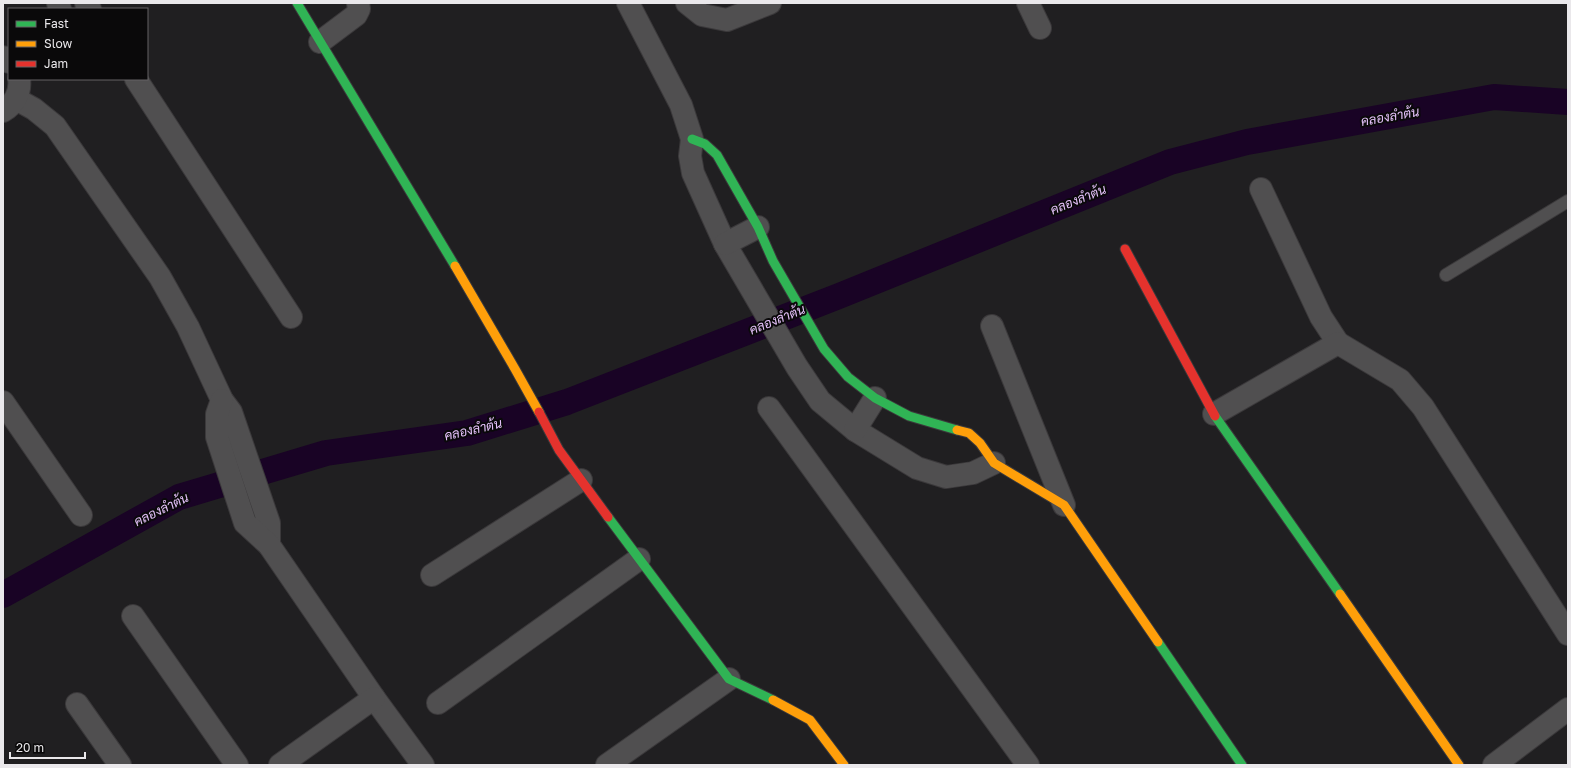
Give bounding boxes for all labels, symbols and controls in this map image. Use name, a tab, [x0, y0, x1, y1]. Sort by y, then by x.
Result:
legend	[8, 8, 148, 80]
text: Fast	[44, 16, 69, 31]
text: Slow	[44, 36, 72, 51]
text: Jam	[44, 56, 68, 71]
water label: คลองลำต้น	[1360, 103, 1421, 129]
water label: คลองลำต้น	[1048, 180, 1109, 217]
water label: คลองลำต้น	[747, 300, 808, 337]
water label: คลองลำต้น	[442, 414, 504, 443]
water label: คลองลำต้น	[131, 489, 192, 529]
scale bar	[10, 734, 85, 760]
text: 20 m	[16, 740, 44, 755]

